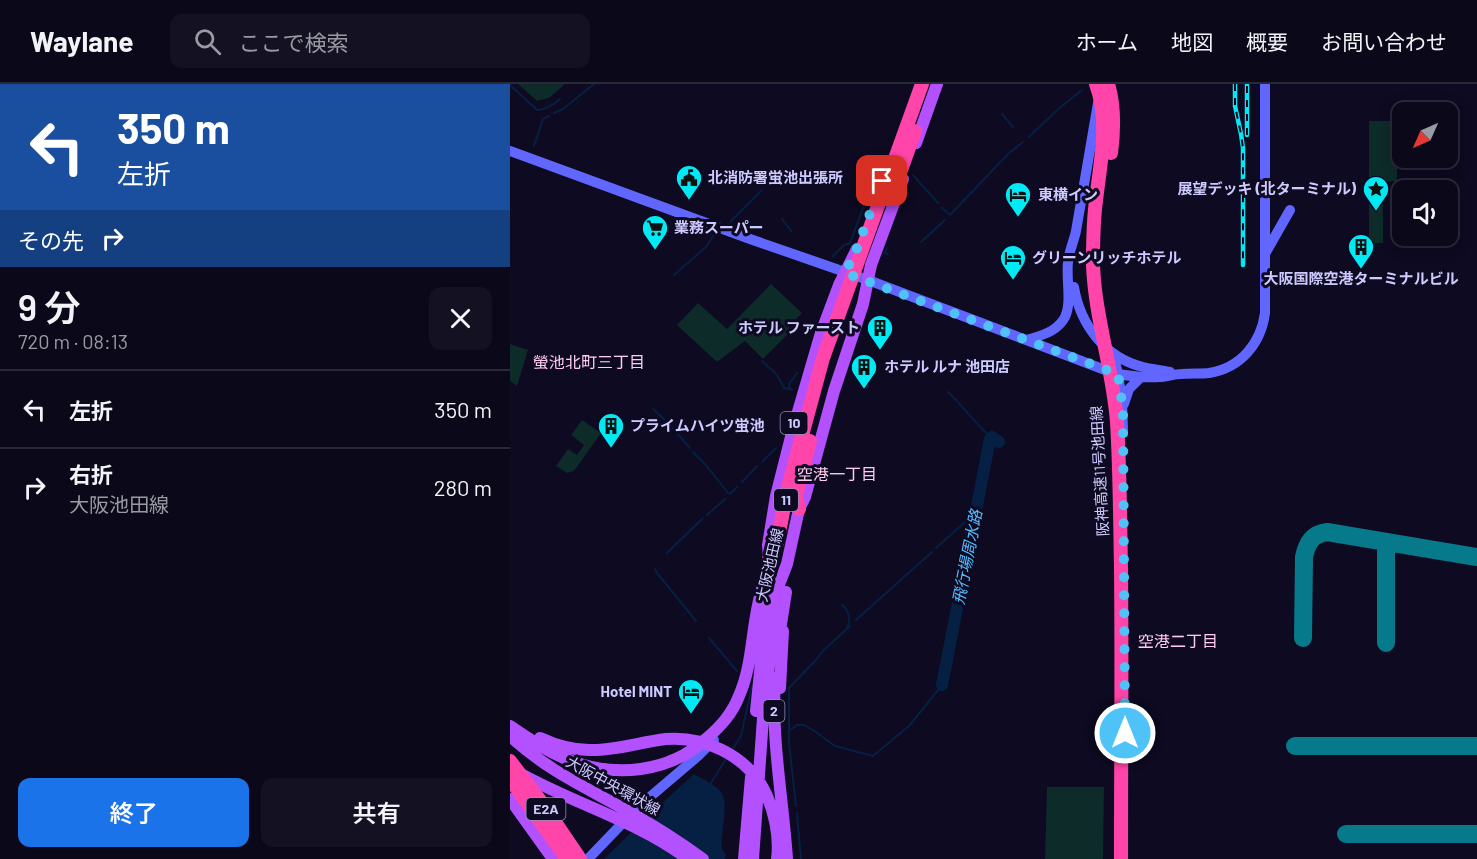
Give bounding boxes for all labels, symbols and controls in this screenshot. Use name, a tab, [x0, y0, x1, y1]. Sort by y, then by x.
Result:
search box	[170, 14, 590, 68]
text: Waylane	[30, 24, 134, 58]
icon: search	[191, 25, 224, 58]
text: ここで検索	[239, 29, 349, 55]
text: ホーム	[1076, 29, 1138, 54]
text: 地図	[1171, 29, 1213, 54]
text: 概要	[1246, 29, 1288, 54]
text: お問い合わせ	[1321, 29, 1447, 54]
text: 350 m	[117, 102, 230, 152]
north arrow	[1392, 102, 1458, 168]
map controls	[1392, 102, 1458, 246]
icon: left	[18, 108, 96, 186]
pin	[856, 155, 907, 206]
text: 左折	[117, 157, 171, 189]
public building icon: 北消防署蛍池出張所	[674, 163, 704, 201]
icon: arrive	[865, 164, 898, 197]
place label: 北消防署蛍池出張所	[708, 168, 843, 186]
place icon: 展望デッキ (北ターミナル)	[1361, 174, 1391, 212]
place label: 展望デッキ (北ターミナル)	[1178, 179, 1357, 197]
hotel icon: 東横イン	[1003, 180, 1033, 218]
button: sound	[1392, 180, 1458, 246]
place label: 東横イン	[1038, 185, 1098, 203]
supermarket icon: 業務スーパー	[640, 213, 670, 251]
place label: 業務スーパー	[674, 218, 764, 236]
icon: right	[96, 222, 129, 255]
text: その先	[18, 227, 84, 253]
building icon: 大阪国際空港ターミナルビル	[1346, 232, 1376, 270]
hotel icon: グリーンリッチホテル	[998, 243, 1028, 281]
place label: グリーンリッチホテル	[1032, 248, 1181, 266]
place label: 大阪国際空港ターミナルビル	[1263, 269, 1459, 287]
text: 9 分	[18, 285, 80, 328]
button: close	[429, 287, 492, 350]
building icon: ホテル ファースト	[865, 313, 895, 351]
place label: ホテル ファースト	[738, 318, 860, 336]
text: 720 m · 08:13	[18, 329, 128, 353]
district label: 螢池北町三丁目	[533, 352, 645, 371]
building icon: ホテル ルナ 池田店	[849, 352, 879, 390]
place label: ホテル ルナ 池田店	[884, 357, 1010, 375]
icon: left	[18, 393, 51, 426]
text: 350 m	[434, 396, 492, 422]
text: 左折	[69, 397, 113, 423]
street label: 阪神高速11号池田線	[1087, 405, 1111, 537]
building icon: プライムハイツ蛍池	[596, 411, 626, 449]
road number: 10	[780, 412, 808, 434]
place label: プライムハイツ蛍池	[630, 416, 764, 434]
text: 右折	[69, 461, 113, 487]
district label: 空港一丁目	[797, 464, 877, 483]
icon: right	[18, 471, 51, 504]
text: 280 m	[434, 474, 492, 500]
road number: 11	[774, 489, 798, 511]
text: 大阪池田線	[69, 492, 169, 516]
water label: 飛行場周水路	[948, 506, 985, 606]
street label: 大阪池田線	[752, 526, 786, 603]
district label: 空港二丁目	[1138, 631, 1218, 650]
hotel icon: Hotel MINT	[676, 677, 706, 715]
place label: Hotel MINT	[601, 682, 672, 700]
road number: 2	[764, 700, 784, 722]
position arrow	[1093, 701, 1157, 765]
street label: 大阪中央環状線	[563, 752, 664, 818]
button: 終了	[18, 778, 249, 847]
button: 共有	[261, 778, 492, 847]
road number: E2A	[526, 798, 566, 820]

